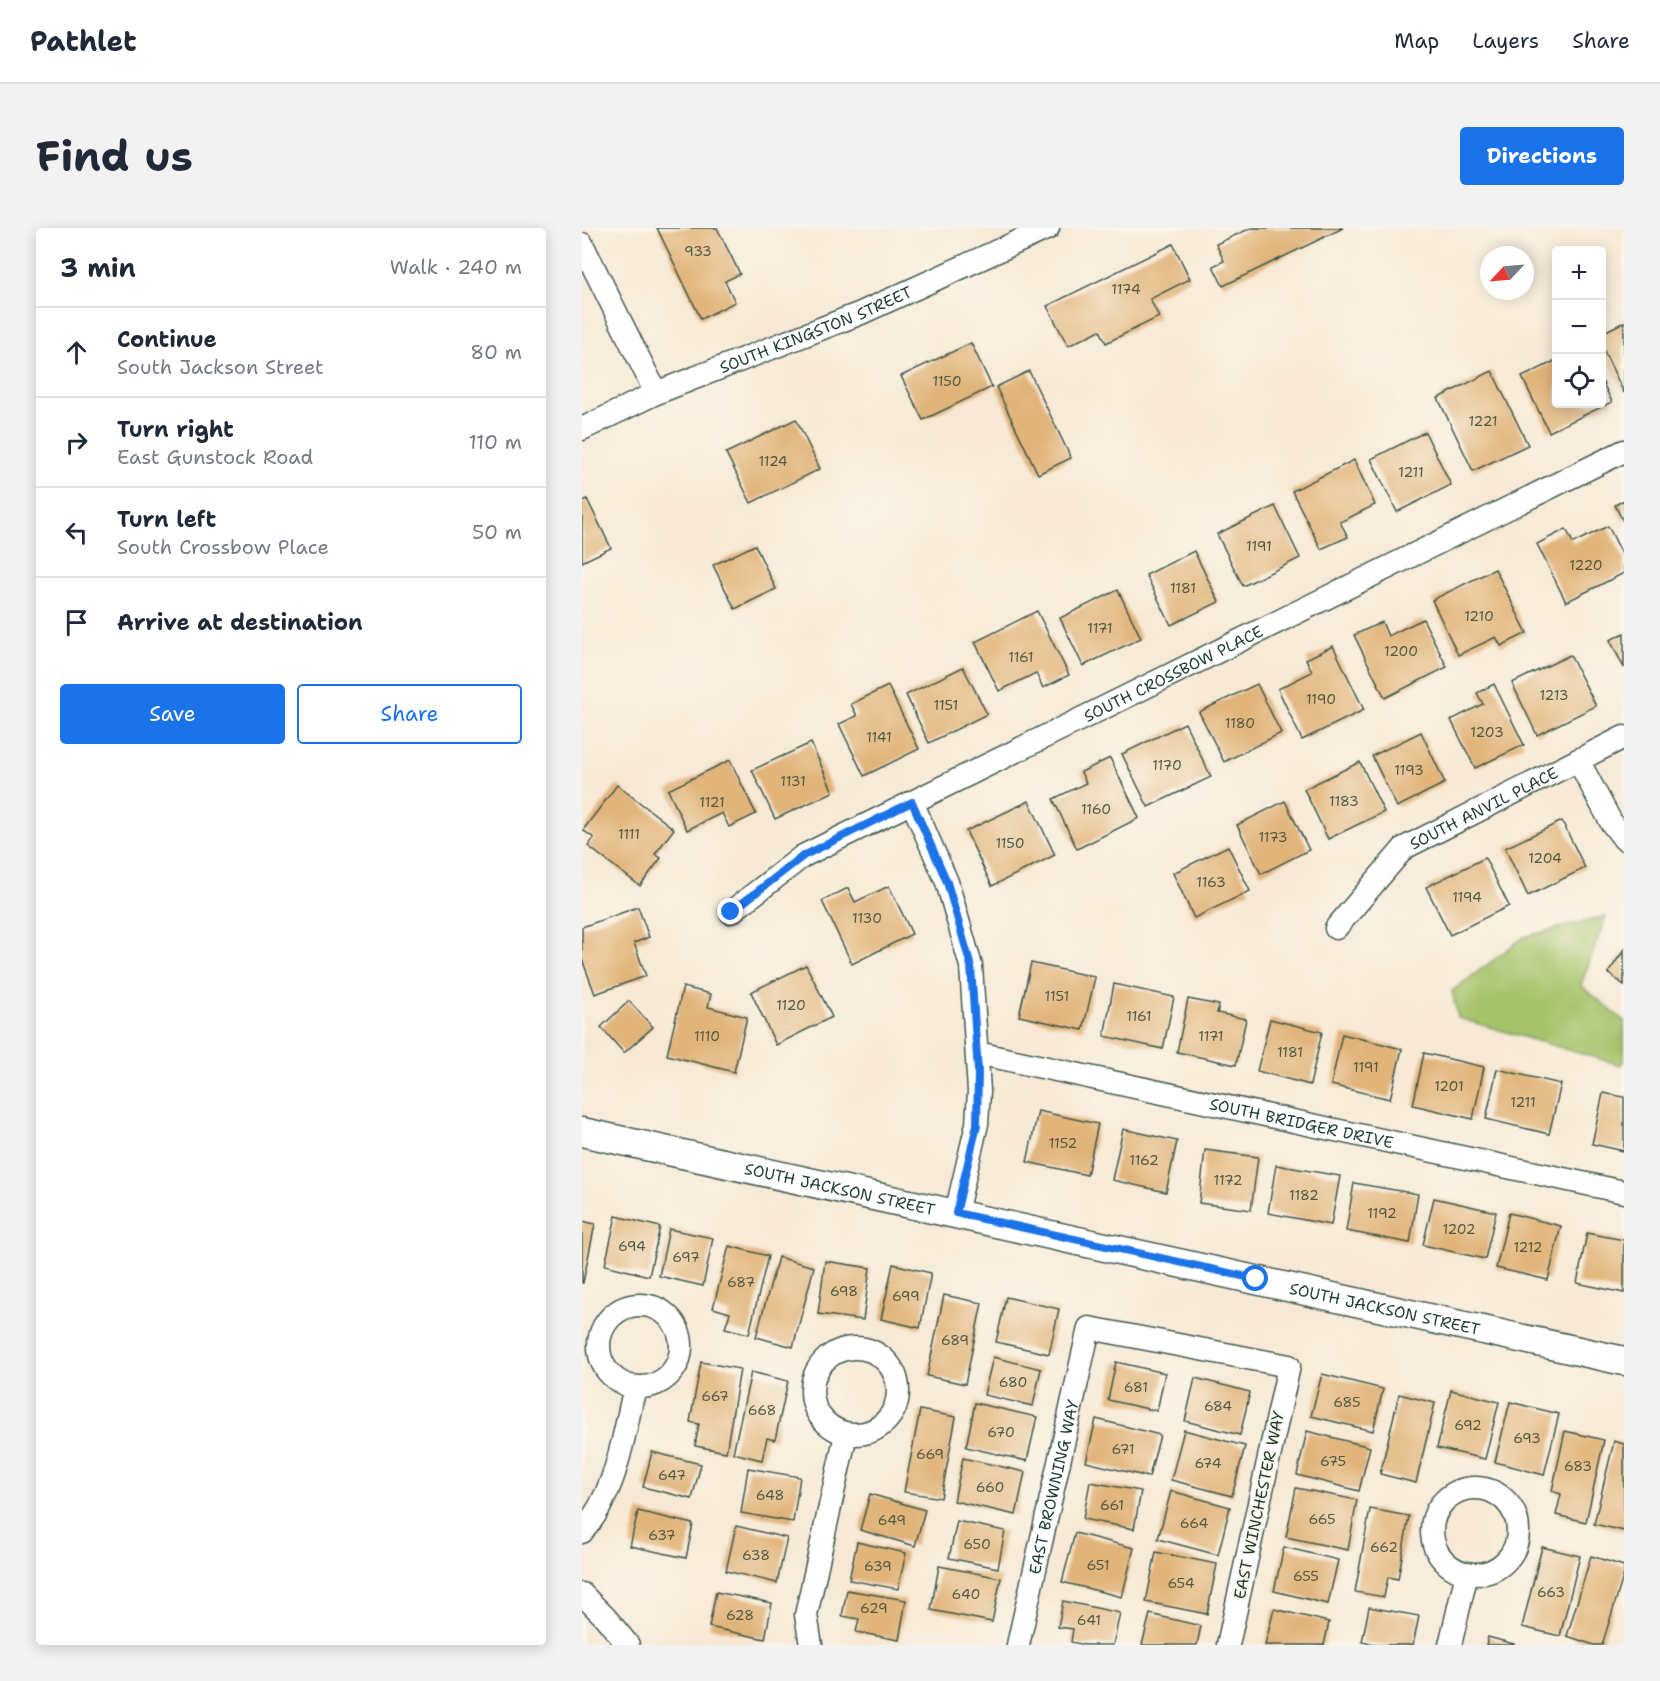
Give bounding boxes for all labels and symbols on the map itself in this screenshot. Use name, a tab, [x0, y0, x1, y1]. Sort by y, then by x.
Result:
house number: 933	[684, 242, 712, 260]
north arrow	[1480, 246, 1534, 300]
house number: 1174	[1111, 280, 1141, 298]
street label: SOUTH KINGSTON STREET	[716, 281, 915, 378]
house number: 1150	[932, 372, 962, 390]
house number: 1221	[1468, 412, 1498, 430]
house number: 1124	[758, 452, 788, 470]
house number: 1211	[1398, 463, 1424, 481]
house number: 1191	[1246, 537, 1272, 555]
house number: 1220	[1569, 556, 1603, 574]
house number: 1181	[1170, 579, 1196, 597]
house number: 1210	[1464, 607, 1494, 625]
house number: 1171	[1087, 619, 1113, 637]
street label: SOUTH CROSSBOW PLACE	[1080, 620, 1266, 726]
house number: 1200	[1384, 642, 1418, 660]
house number: 1161	[1008, 648, 1034, 666]
house number: 1213	[1539, 686, 1569, 704]
house number: 1190	[1306, 690, 1336, 708]
house number: 1151	[934, 696, 958, 714]
house number: 1180	[1225, 714, 1255, 732]
house number: 1203	[1470, 723, 1504, 741]
house number: 1141	[866, 728, 892, 746]
house number: 1170	[1152, 756, 1182, 774]
house number: 1193	[1394, 761, 1424, 779]
street label: SOUTH ANVIL PLACE	[1406, 762, 1561, 854]
house number: 1131	[780, 772, 806, 790]
house number: 1183	[1329, 792, 1359, 810]
house number: 1121	[699, 793, 725, 811]
house number: 1160	[1081, 800, 1111, 818]
house number: 1111	[618, 825, 640, 843]
house number: 1173	[1258, 828, 1288, 846]
house number: 1150	[995, 834, 1025, 852]
house number: 1204	[1528, 849, 1562, 867]
house number: 1163	[1196, 873, 1226, 891]
house number: 1194	[1452, 888, 1482, 906]
route end	[717, 898, 743, 924]
house number: 1130	[852, 909, 882, 927]
house number: 1151	[1045, 987, 1069, 1005]
house number: 1120	[776, 996, 806, 1014]
house number: 1161	[1126, 1007, 1152, 1025]
house number: 1110	[694, 1027, 720, 1045]
house number: 1171	[1198, 1027, 1224, 1045]
house number: 1181	[1277, 1043, 1303, 1061]
house number: 1191	[1353, 1058, 1379, 1076]
house number: 1201	[1434, 1077, 1464, 1095]
street label: SOUTH BRIDGER DRIVE	[1208, 1093, 1395, 1153]
house number: 1211	[1510, 1093, 1536, 1111]
house number: 1152	[1049, 1134, 1077, 1152]
house number: 1162	[1129, 1151, 1159, 1169]
street label: SOUTH JACKSON STREET	[743, 1158, 937, 1220]
house number: 1172	[1214, 1171, 1242, 1189]
house number: 1182	[1289, 1186, 1319, 1204]
house number: 1192	[1367, 1204, 1397, 1222]
house number: 1202	[1442, 1220, 1476, 1238]
house number: 694	[618, 1237, 646, 1255]
house number: 1212	[1513, 1238, 1543, 1256]
house number: 697	[672, 1248, 700, 1266]
route start	[1242, 1265, 1268, 1291]
house number: 687	[727, 1273, 755, 1291]
street label: SOUTH JACKSON STREET	[1288, 1277, 1482, 1340]
house number: 698	[830, 1282, 858, 1300]
house number: 699	[892, 1287, 920, 1305]
house number: 689	[941, 1331, 969, 1349]
house number: 680	[999, 1373, 1027, 1391]
house number: 681	[1124, 1378, 1148, 1396]
house number: 667	[701, 1387, 729, 1405]
house number: 685	[1333, 1393, 1361, 1411]
street label: EAST BROWNING WAY	[1024, 1397, 1083, 1576]
house number: 684	[1204, 1397, 1232, 1415]
house number: 668	[748, 1401, 776, 1419]
street label: EAST WINCHESTER WAY	[1229, 1409, 1289, 1601]
house number: 692	[1454, 1416, 1482, 1434]
house number: 670	[987, 1423, 1015, 1441]
house number: 693	[1513, 1429, 1541, 1447]
house number: 671	[1111, 1440, 1135, 1458]
house number: 669	[916, 1445, 944, 1463]
house number: 675	[1320, 1452, 1346, 1470]
house number: 674	[1194, 1454, 1222, 1472]
house number: 683	[1564, 1457, 1592, 1475]
house number: 647	[658, 1466, 686, 1484]
house number: 660	[976, 1478, 1004, 1496]
house number: 648	[756, 1486, 784, 1504]
house number: 661	[1100, 1496, 1124, 1514]
house number: 665	[1308, 1510, 1336, 1528]
house number: 649	[878, 1511, 906, 1529]
house number: 664	[1180, 1514, 1208, 1532]
house number: 637	[648, 1526, 676, 1544]
house number: 650	[963, 1535, 991, 1553]
house number: 662	[1370, 1538, 1398, 1556]
house number: 638	[742, 1546, 770, 1564]
house number: 651	[1086, 1556, 1110, 1574]
house number: 639	[864, 1557, 892, 1575]
house number: 655	[1293, 1567, 1319, 1585]
house number: 654	[1167, 1574, 1195, 1592]
house number: 663	[1537, 1583, 1565, 1601]
house number: 640	[952, 1585, 980, 1603]
house number: 629	[860, 1599, 888, 1617]
house number: 628	[726, 1606, 754, 1624]
house number: 641	[1077, 1611, 1101, 1629]

